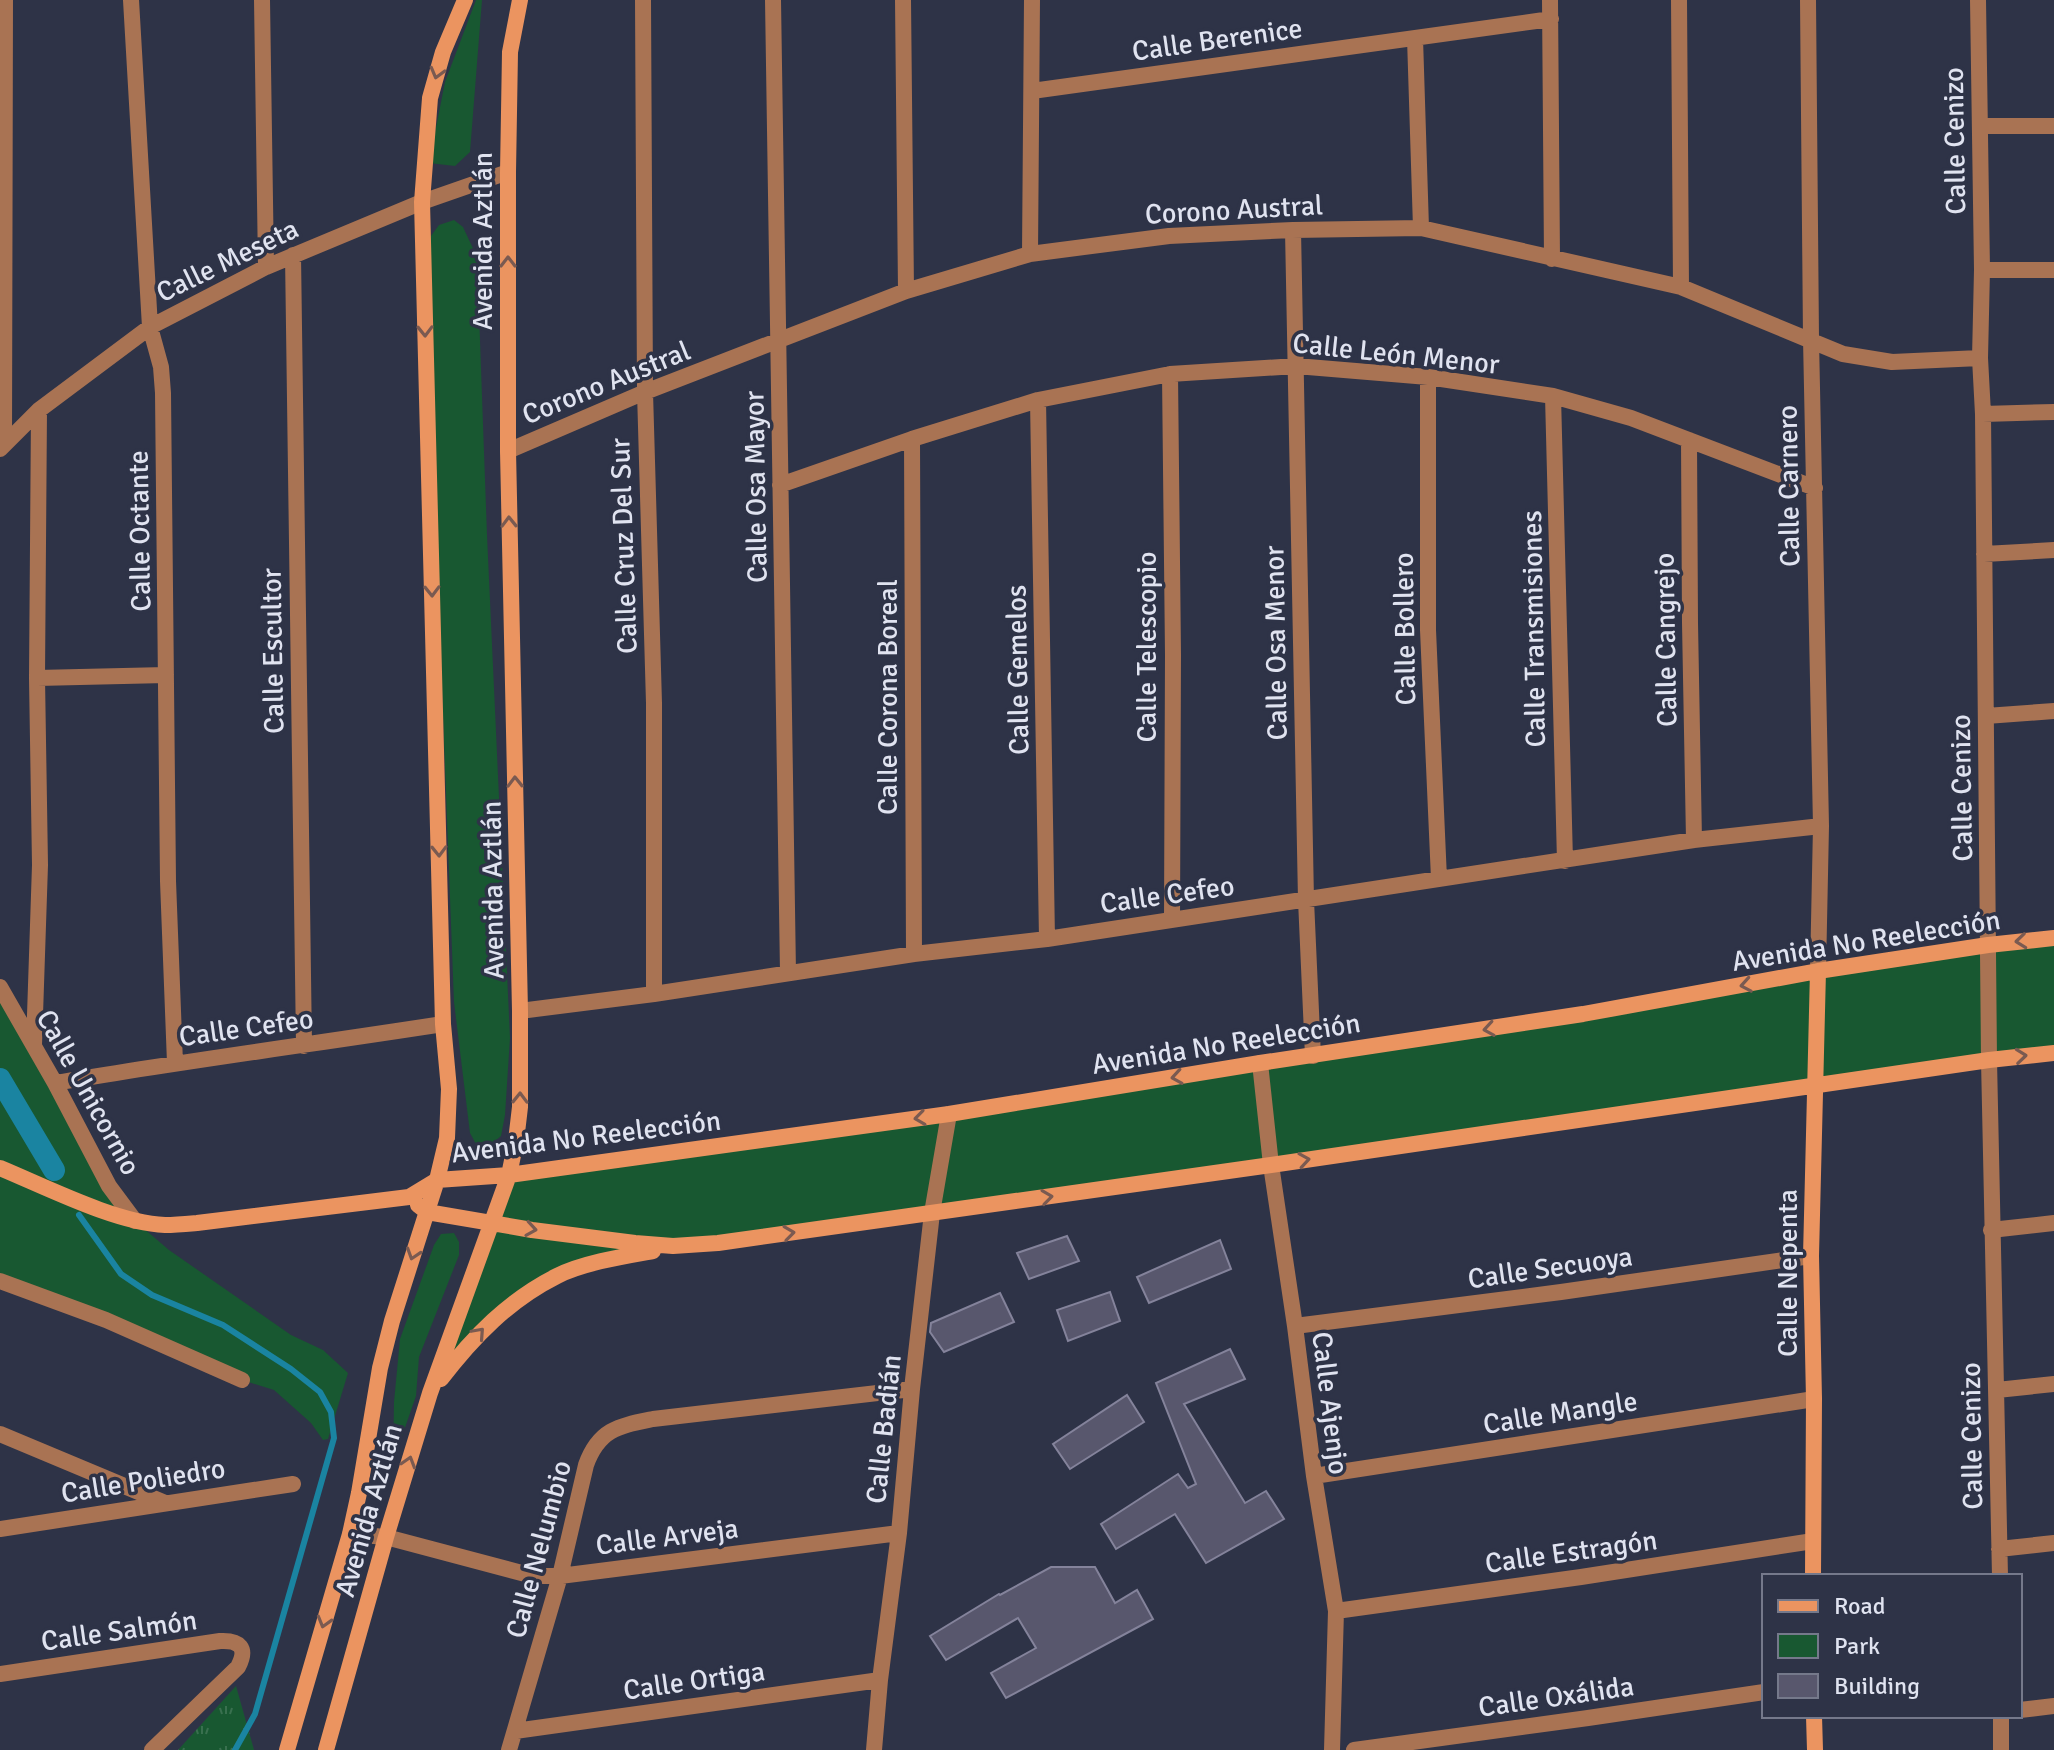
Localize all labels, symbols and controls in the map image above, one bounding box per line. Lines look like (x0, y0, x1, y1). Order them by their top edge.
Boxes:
street label: Calle Berenice (1130, 11, 1304, 69)
one-way arrow (430, 65, 447, 79)
street label: Calle Cenizo (1937, 67, 1973, 215)
street label: Avenida Aztlán (466, 152, 500, 330)
street label: Corono Austral (1144, 188, 1324, 232)
street label: Calle Meseta (151, 212, 304, 310)
one-way arrow (499, 255, 517, 268)
one-way arrow (416, 325, 434, 338)
street label: Calle León Menor (1291, 326, 1502, 382)
street label: Corono Austral (517, 334, 695, 432)
street label: Calle Osa Mayor (737, 390, 775, 583)
street label: Calle Carnero (1771, 405, 1807, 567)
street label: Calle Cruz Del Sur (603, 437, 645, 654)
street label: Calle Octante (122, 450, 158, 612)
street label: Calle Transmisiones (1515, 510, 1553, 748)
one-way arrow (501, 515, 518, 528)
street label: Calle Osa Menor (1257, 545, 1295, 741)
street label: Calle Telescopio (1130, 551, 1164, 743)
street label: Calle Bollero (1387, 552, 1423, 706)
street label: Calle Cangrejo (1647, 553, 1685, 727)
street label: Calle Escultor (255, 567, 291, 734)
street label: Calle Corona Boreal (871, 579, 905, 815)
one-way arrow (423, 585, 440, 598)
street label: Calle Gemelos (1000, 585, 1036, 755)
street label: Calle Cenizo (1944, 714, 1980, 862)
one-way arrow (506, 775, 524, 788)
street label: Avenida Aztlán (474, 801, 512, 979)
one-way arrow (430, 845, 447, 858)
street label: Calle Cefeo (1098, 869, 1237, 921)
street label: Avenida No Reelección (1730, 903, 2003, 979)
one-way arrow (2014, 933, 2027, 950)
one-way arrow (1739, 976, 1752, 993)
street label: Calle Cefeo (177, 1002, 316, 1054)
street label: Calle Unicornio (29, 1004, 148, 1181)
street label: Avenida No Reelección (1090, 1006, 1363, 1082)
one-way arrow (1482, 1019, 1496, 1036)
one-way arrow (2015, 1048, 2028, 1065)
one-way arrow (1170, 1068, 1184, 1085)
one-way arrow (511, 1091, 528, 1104)
street label: Avenida No Reelección (449, 1104, 723, 1170)
one-way arrow (913, 1109, 927, 1126)
one-way arrow (1297, 1152, 1311, 1169)
one-way arrow (1040, 1189, 1054, 1206)
street label: Calle Nepenta (1771, 1189, 1805, 1357)
one-way arrow (525, 1220, 538, 1237)
one-way arrow (783, 1225, 796, 1242)
street label: Calle Secuoya (1466, 1240, 1635, 1296)
one-way arrow (407, 1246, 423, 1260)
one-way arrow (470, 1327, 484, 1342)
street label: Calle Ajenjo (1304, 1330, 1356, 1476)
street label: Calle Badián (859, 1353, 909, 1505)
street label: Calle Cenizo (1954, 1362, 1990, 1510)
street label: Calle Mangle (1481, 1384, 1640, 1442)
street label: Avenida Aztlán (328, 1420, 410, 1601)
street label: Calle Poliedro (59, 1451, 228, 1511)
one-way arrow (400, 1456, 416, 1470)
street label: Calle Nelumbio (499, 1457, 579, 1642)
street label: Calle Arveja (594, 1511, 740, 1563)
street label: Calle Estragón (1483, 1523, 1659, 1581)
legend (1762, 1574, 2022, 1718)
text: Road (1834, 1591, 1885, 1621)
street label: Calle Salmón (39, 1603, 199, 1659)
one-way arrow (317, 1615, 333, 1629)
text: Park (1834, 1631, 1880, 1661)
street label: Calle Ortiga (621, 1654, 767, 1708)
street label: Calle Oxálida (1476, 1669, 1636, 1725)
text: Building (1834, 1671, 1920, 1701)

